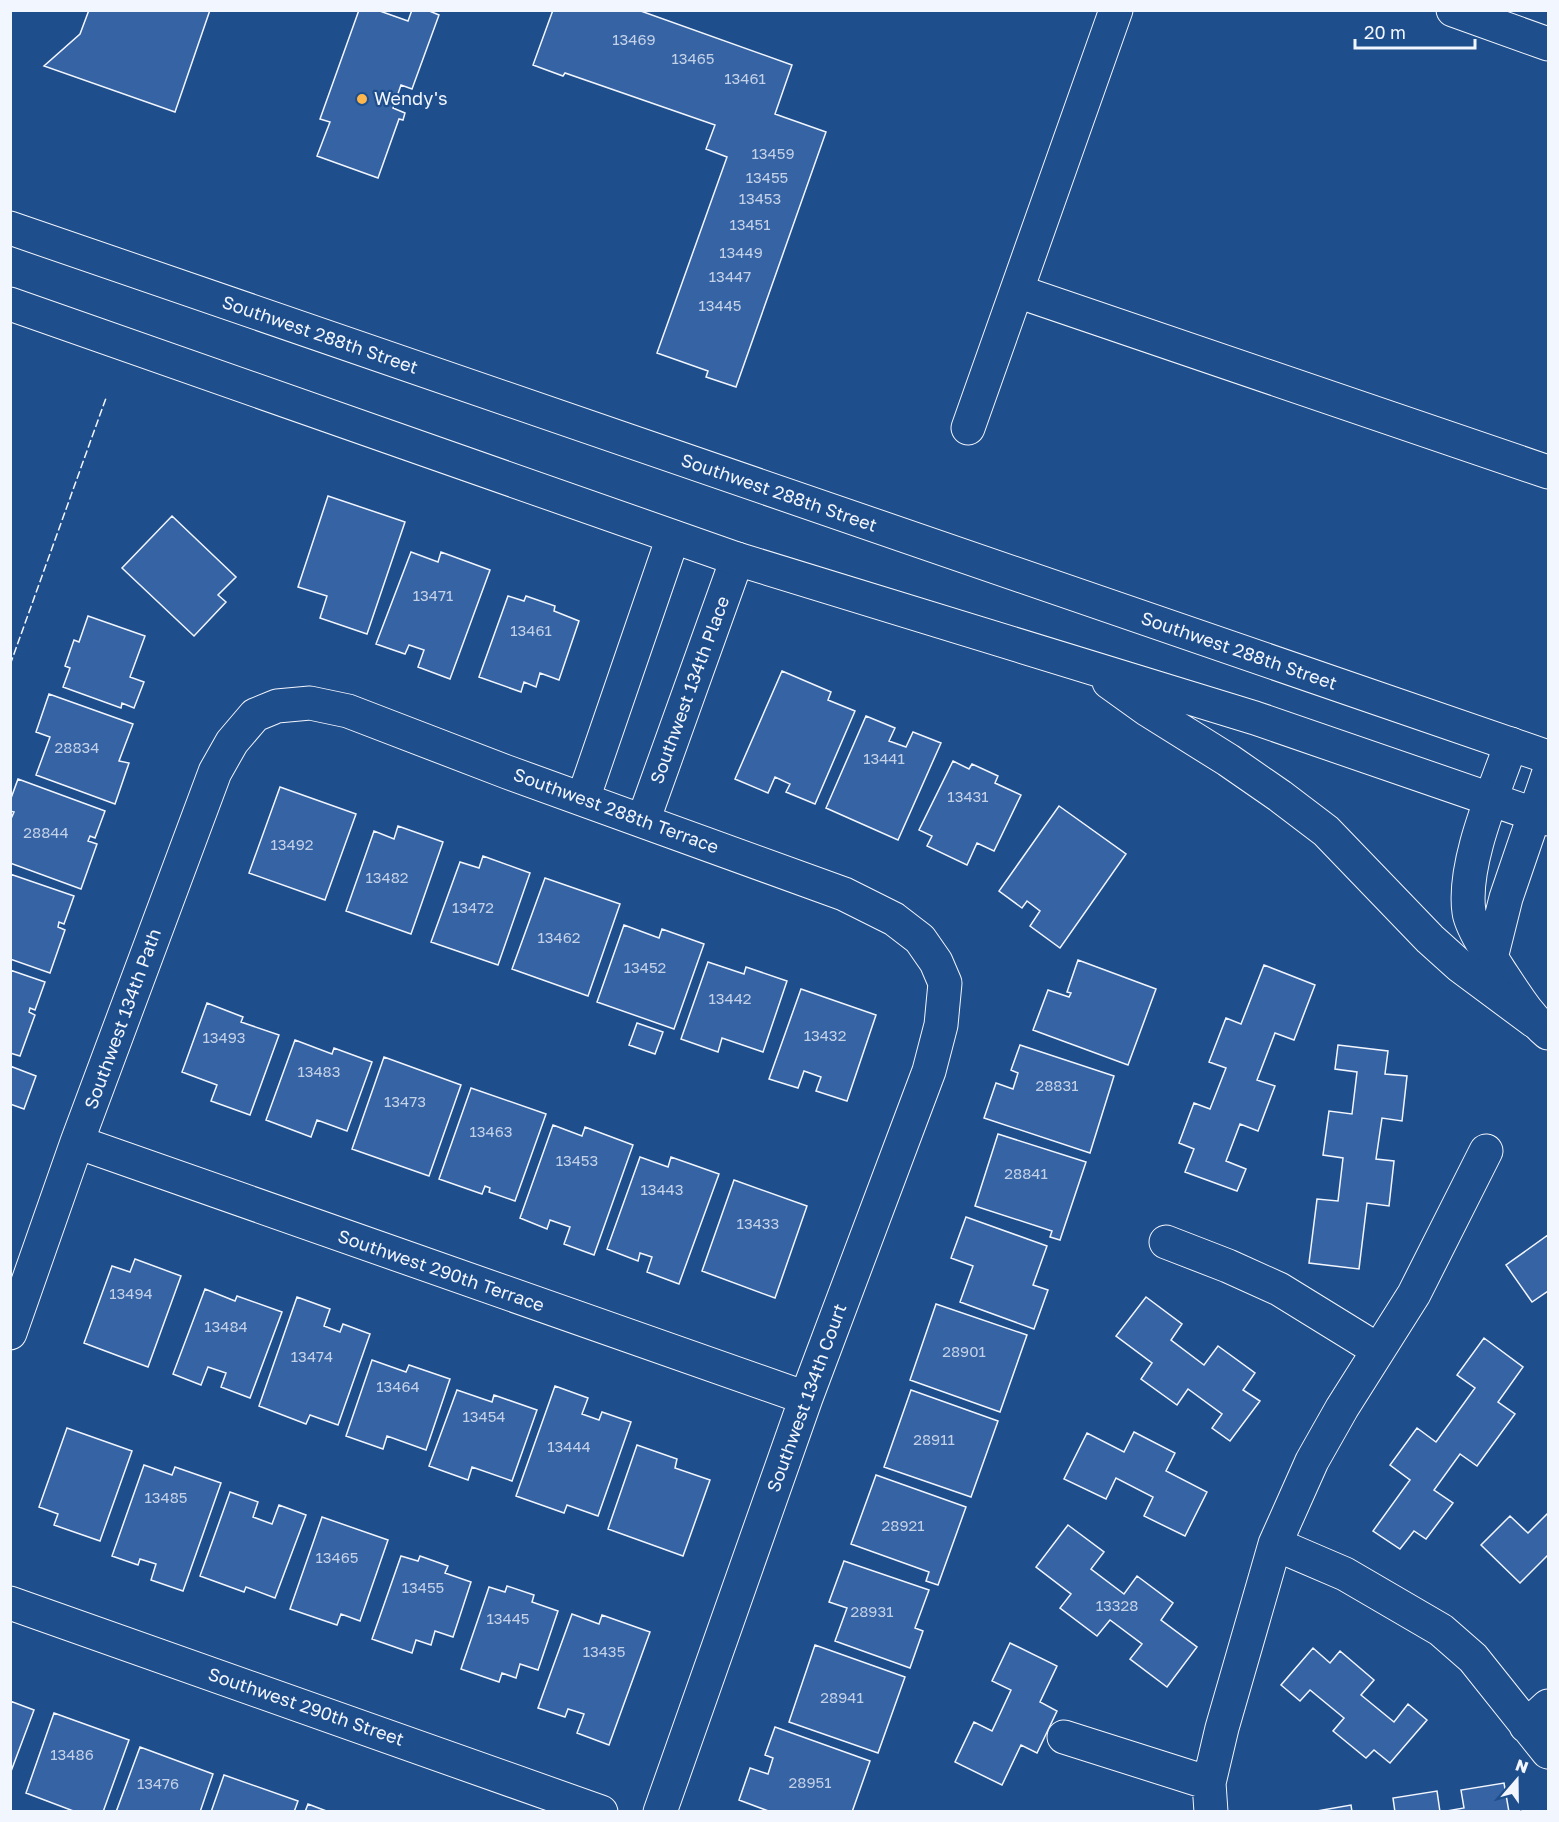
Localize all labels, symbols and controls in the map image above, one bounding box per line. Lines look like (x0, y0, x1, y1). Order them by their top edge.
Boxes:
scale bar (1355, 12, 1475, 50)
text: 20 m (1364, 21, 1406, 43)
house number: 13469 (612, 30, 656, 48)
house number: 13465 (672, 49, 714, 67)
house number: 13461 (724, 69, 766, 87)
place label: Wendy's (374, 87, 447, 109)
marker: Wendy's (355, 92, 369, 106)
house number: 13459 (752, 144, 794, 162)
house number: 13455 (746, 168, 788, 186)
house number: 13453 (739, 189, 781, 207)
house number: 13451 (729, 215, 771, 233)
house number: 13449 (719, 243, 763, 261)
house number: 13447 (709, 267, 751, 285)
street label: Southwest 288th Street (219, 290, 421, 378)
house number: 13445 (698, 296, 742, 314)
street label: Southwest 288th Street (678, 448, 880, 536)
house number: 13471 (413, 586, 453, 604)
street label: Southwest 134th Place (645, 593, 733, 787)
street label: Southwest 288th Street (1138, 606, 1340, 694)
house number: 13461 (510, 621, 552, 639)
house number: 28834 (55, 738, 99, 756)
house number: 13441 (863, 749, 905, 767)
street label: Southwest 288th Terrace (511, 763, 722, 857)
house number: 13431 (947, 787, 989, 805)
house number: 28844 (23, 823, 69, 841)
house number: 13492 (271, 835, 313, 853)
house number: 13482 (365, 868, 409, 886)
house number: 13472 (452, 898, 494, 916)
street label: Southwest 134th Path (79, 926, 165, 1112)
house number: 13462 (538, 928, 580, 946)
house number: 13452 (624, 958, 666, 976)
house number: 13442 (708, 989, 752, 1007)
house number: 13432 (804, 1026, 846, 1044)
house number: 13493 (202, 1028, 246, 1046)
house number: 13483 (297, 1062, 341, 1080)
house number: 28831 (1035, 1076, 1079, 1094)
house number: 13473 (384, 1092, 426, 1110)
house number: 13463 (469, 1122, 513, 1140)
house number: 13453 (556, 1151, 598, 1169)
house number: 28841 (1004, 1164, 1048, 1182)
house number: 13443 (640, 1180, 684, 1198)
house number: 13433 (737, 1214, 779, 1232)
street label: Southwest 290th Terrace (335, 1224, 547, 1316)
house number: 13494 (109, 1284, 153, 1302)
street label: Southwest 134th Court (762, 1300, 850, 1495)
house number: 13484 (204, 1317, 248, 1335)
house number: 28901 (942, 1342, 986, 1360)
house number: 13474 (291, 1347, 333, 1365)
house number: 13464 (376, 1377, 420, 1395)
house number: 13454 (462, 1407, 506, 1425)
house number: 28911 (913, 1430, 955, 1448)
house number: 13444 (547, 1437, 591, 1455)
house number: 13485 (144, 1488, 188, 1506)
house number: 28921 (882, 1516, 924, 1534)
house number: 13465 (316, 1548, 358, 1566)
house number: 13455 (402, 1578, 444, 1596)
house number: 13328 (1096, 1596, 1138, 1614)
house number: 28931 (851, 1602, 893, 1620)
house number: 13445 (486, 1609, 530, 1627)
house number: 13435 (583, 1642, 625, 1660)
street label: Southwest 290th Street (205, 1662, 407, 1750)
house number: 28941 (820, 1688, 864, 1706)
house number: 13486 (50, 1745, 94, 1763)
north arrow (1487, 1750, 1547, 1810)
text: N (1513, 1754, 1531, 1777)
house number: 28951 (789, 1773, 831, 1791)
house number: 13476 (137, 1774, 179, 1792)

